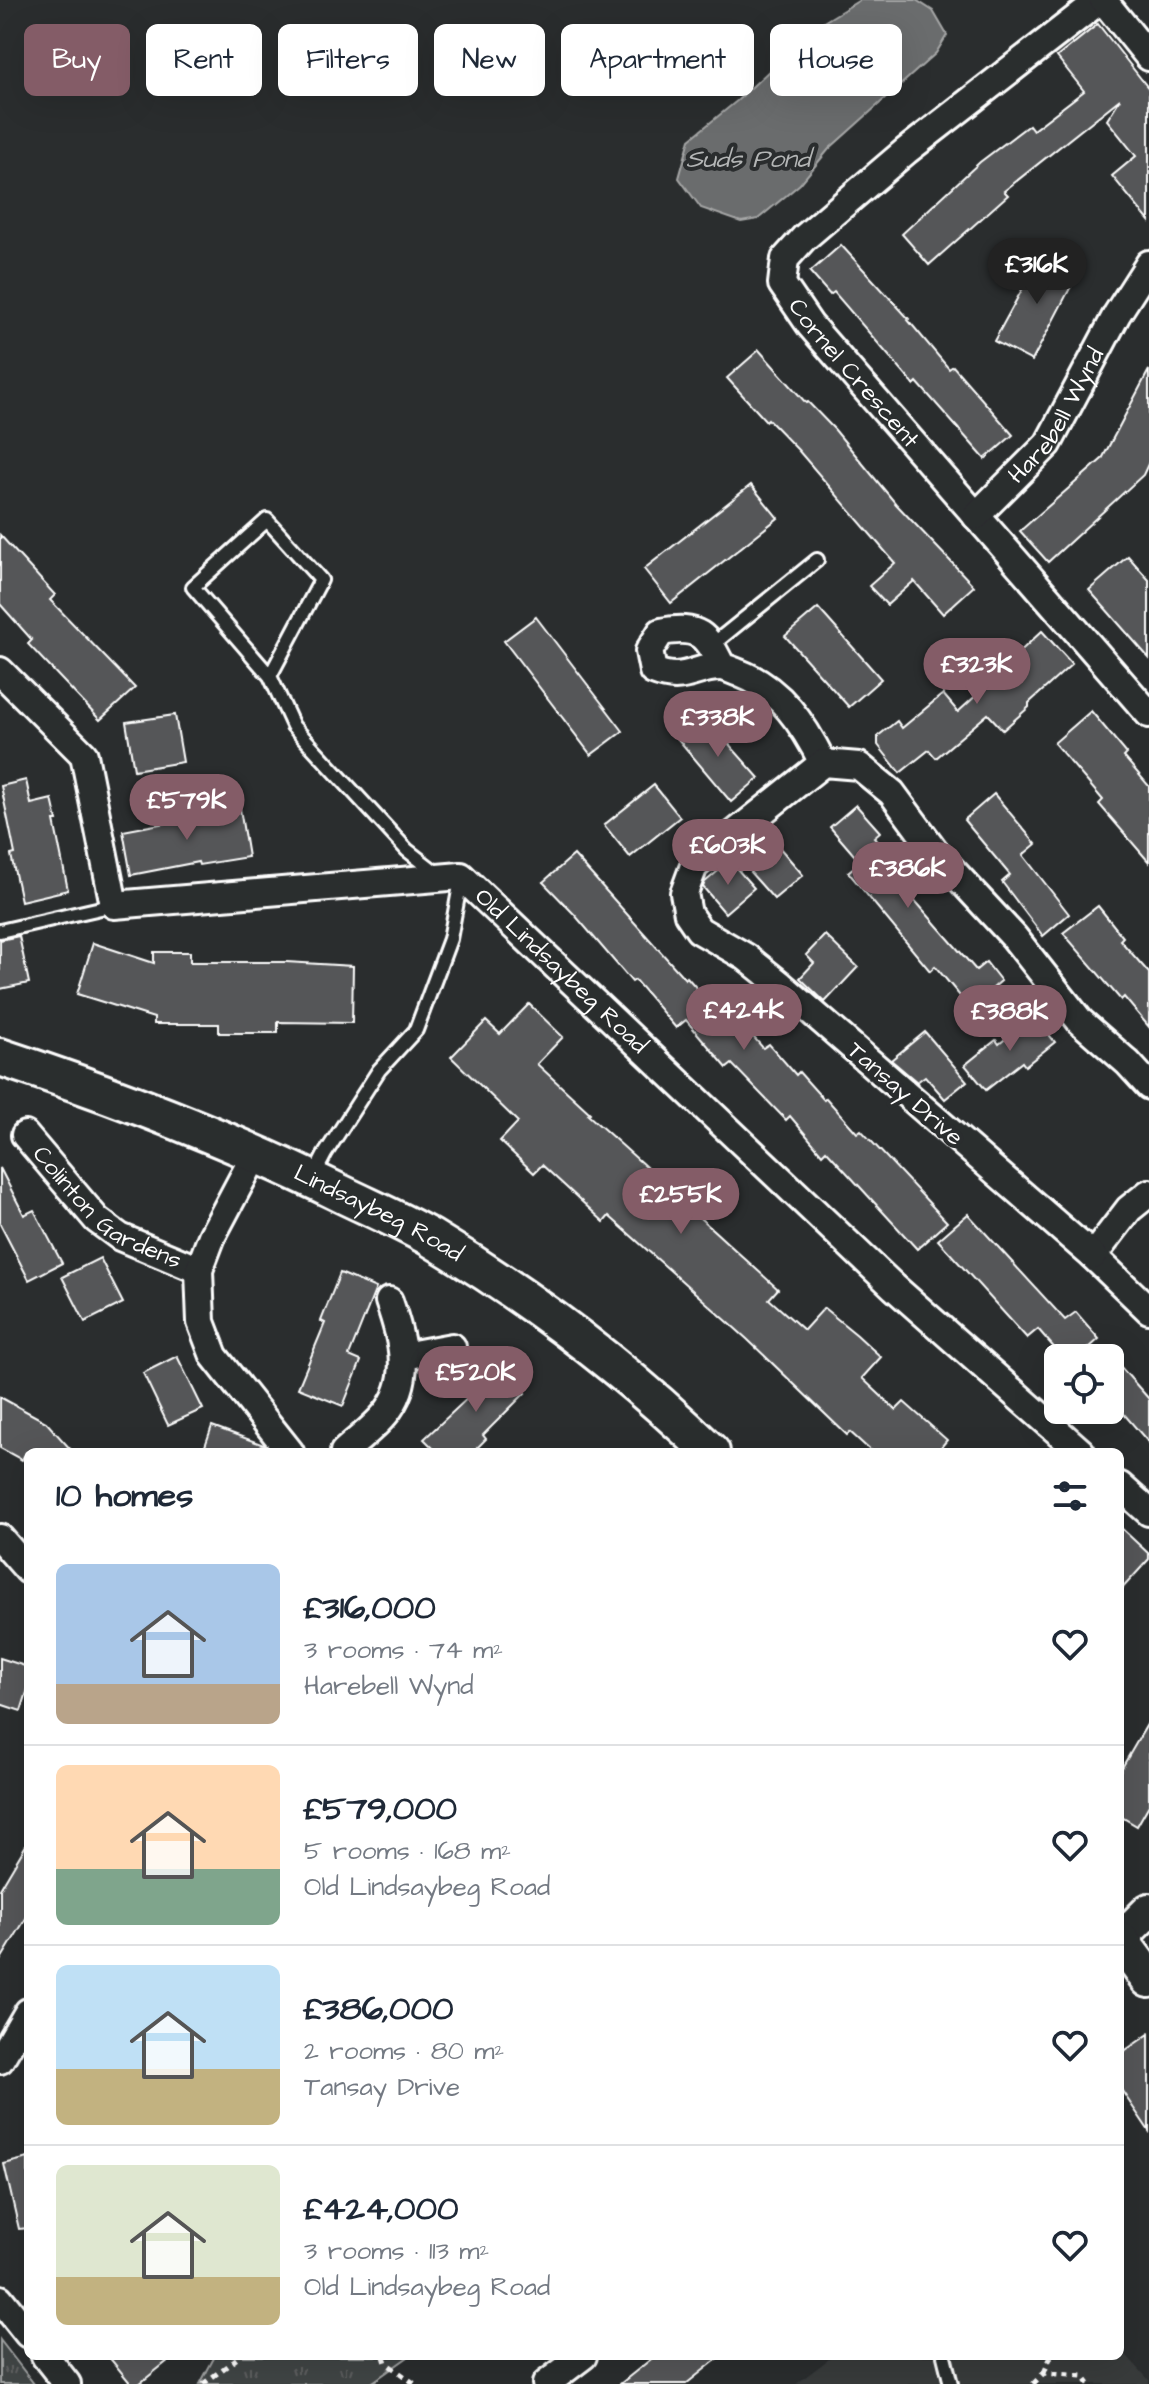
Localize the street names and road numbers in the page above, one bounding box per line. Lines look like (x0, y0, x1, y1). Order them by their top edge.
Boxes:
street label: Cornel Crescent (780, 292, 927, 456)
street label: Harebell Wynd (1001, 342, 1113, 491)
street label: Old Lindsaybeg Road (467, 880, 655, 1062)
street label: Tansay Drive (839, 1034, 971, 1155)
street label: Colinton Gardens (24, 1138, 187, 1278)
street label: Lindsaybeg Road (288, 1156, 470, 1271)

